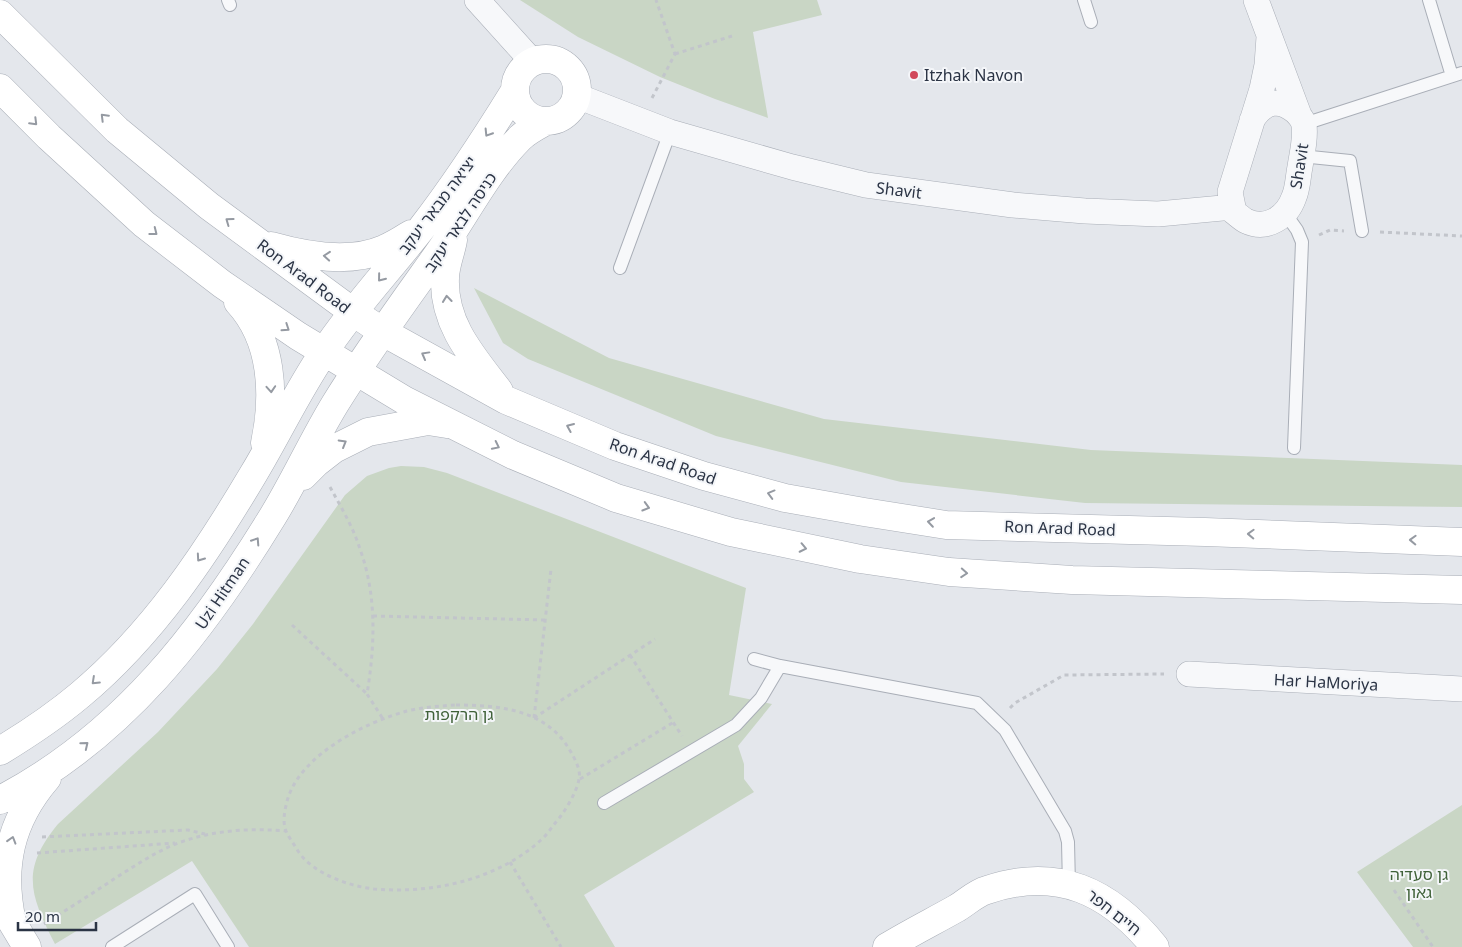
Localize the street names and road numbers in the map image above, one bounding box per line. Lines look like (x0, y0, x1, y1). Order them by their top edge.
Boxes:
street label: Shavit (1285, 142, 1313, 190)
street label: יציאה מבאר יעקב (393, 151, 481, 259)
street label: כניסה לבאר יעקב (418, 168, 502, 276)
street label: Shavit (875, 176, 923, 204)
street label: Ron Arad Road (253, 234, 355, 318)
street label: Ron Arad Road (607, 432, 719, 490)
street label: Ron Arad Road (1004, 515, 1116, 541)
street label: Uzi Hitman (190, 552, 254, 634)
street label: Har HaMoriya (1273, 668, 1379, 696)
street label: חיים חפר (1082, 884, 1146, 940)

